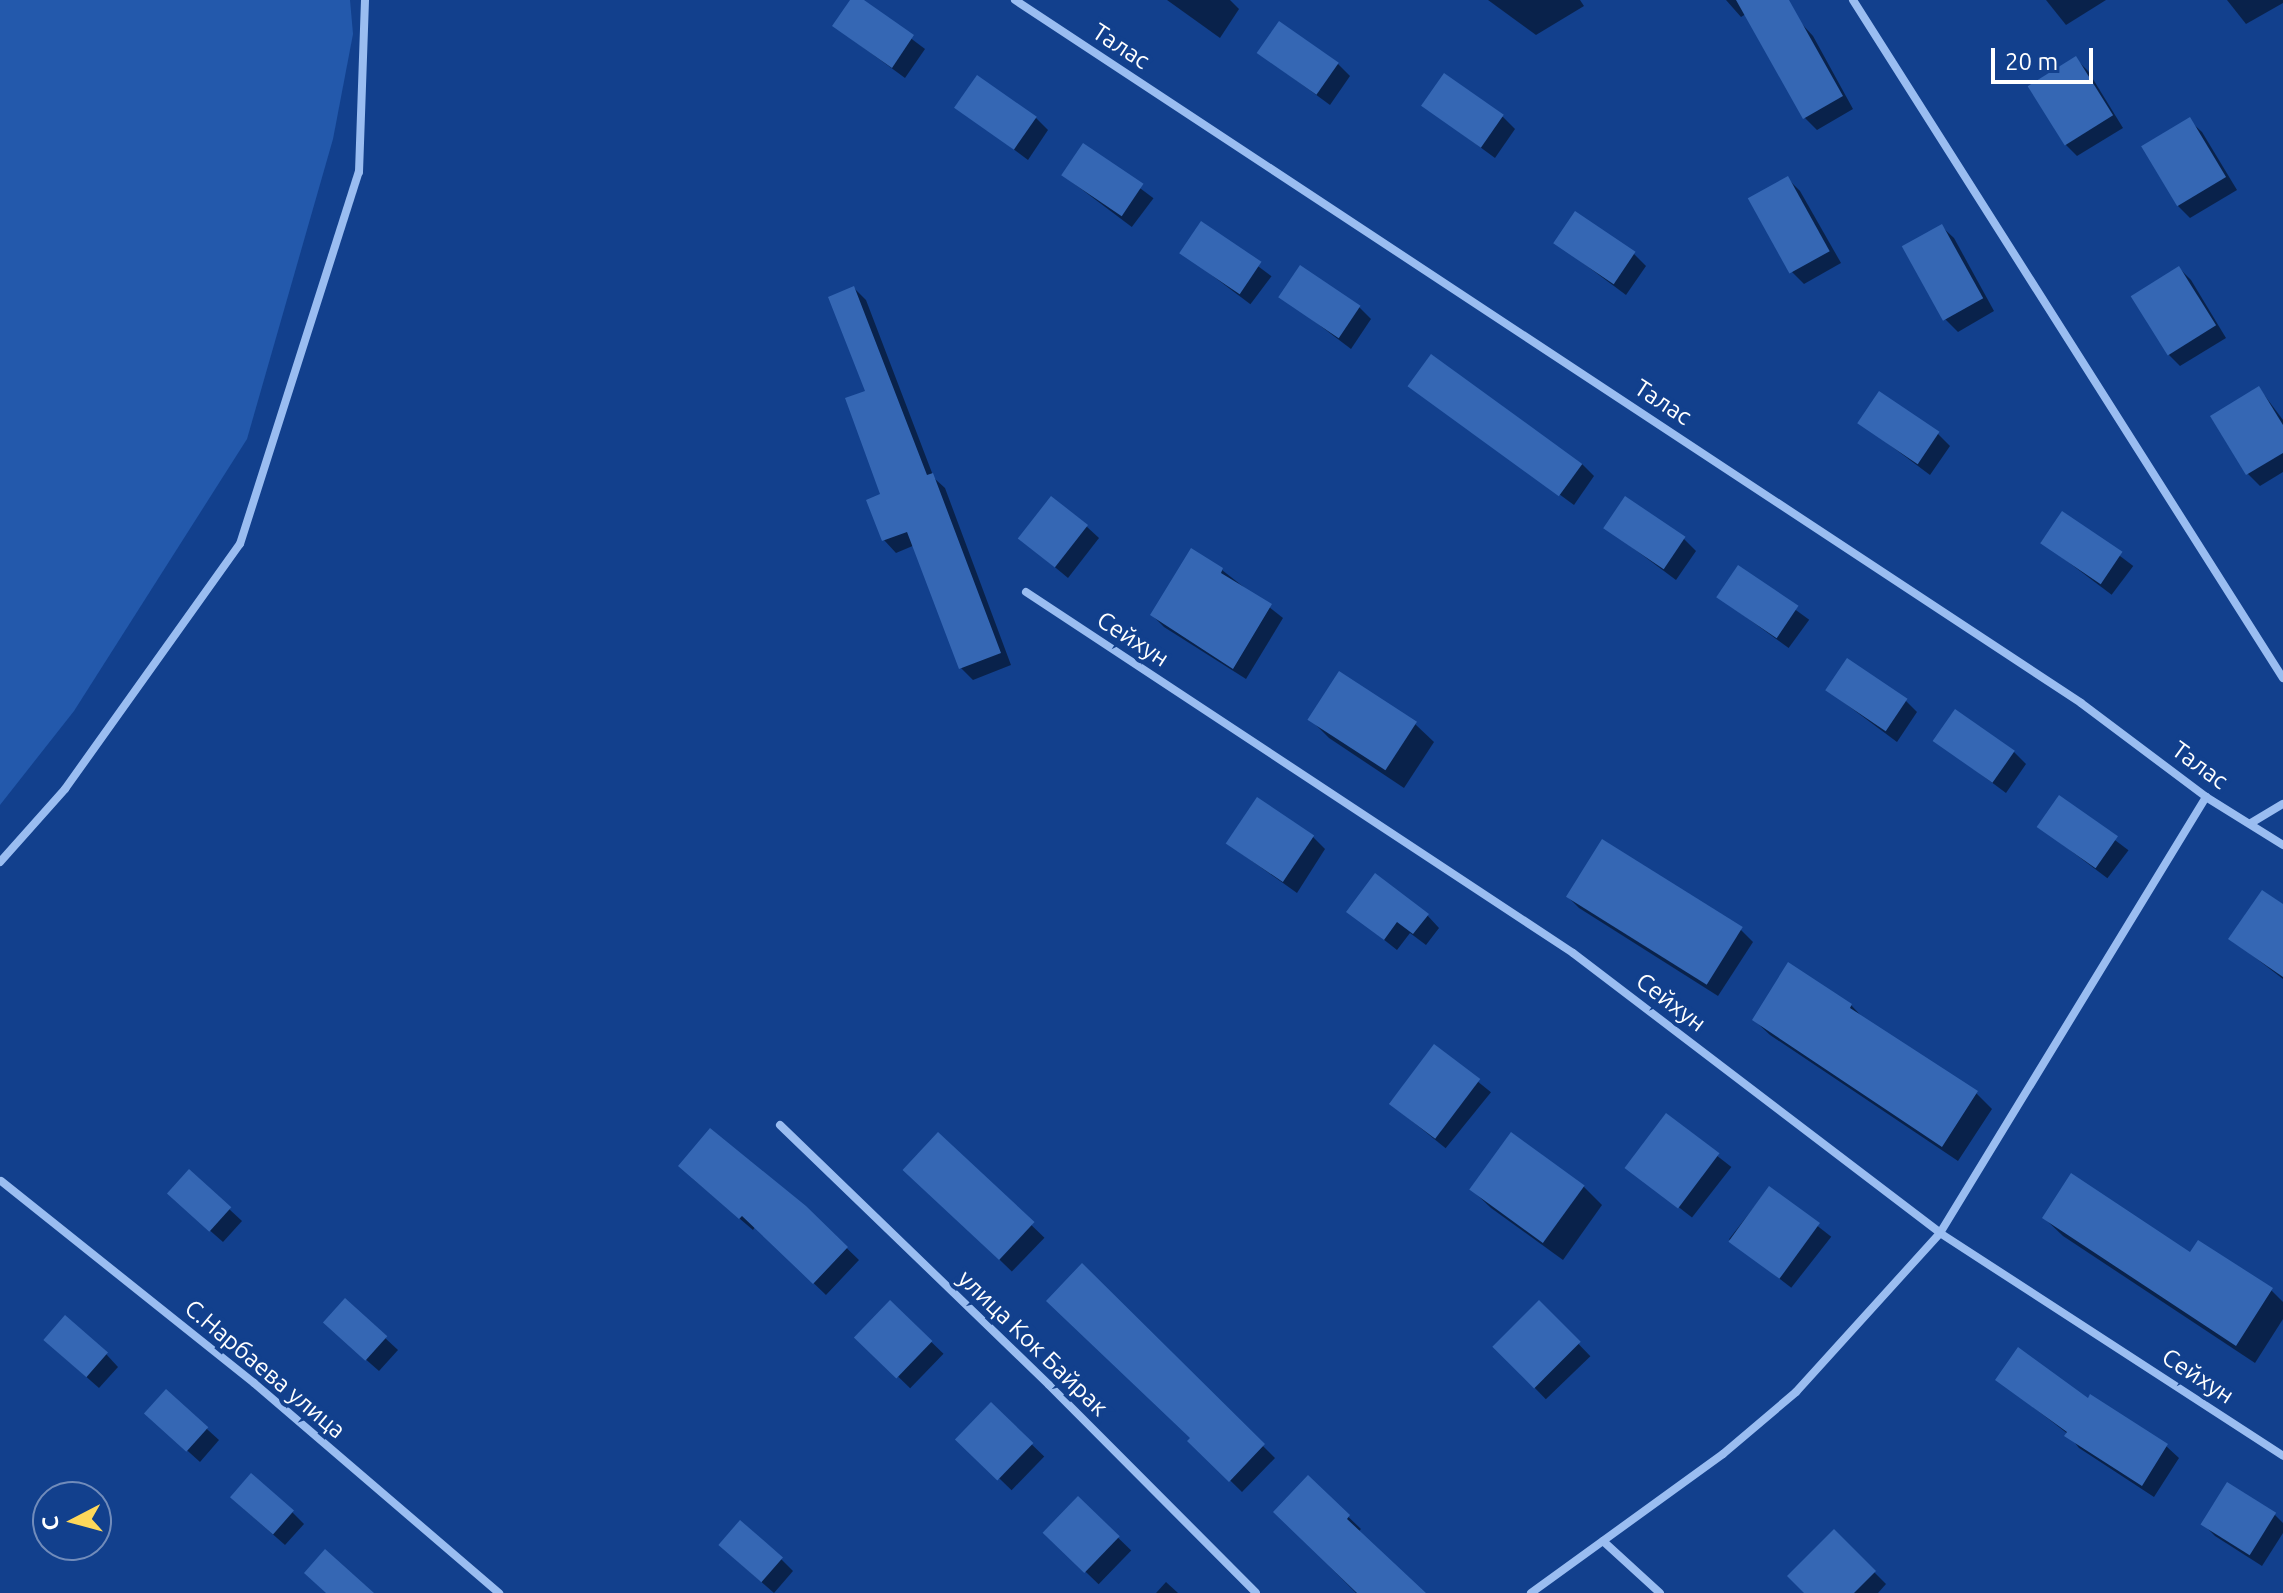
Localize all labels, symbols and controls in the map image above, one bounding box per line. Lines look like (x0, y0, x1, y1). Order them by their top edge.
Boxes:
street label: Талас (1087, 17, 1155, 75)
scale bar (1995, 32, 2097, 82)
text: 20 m (2005, 48, 2058, 75)
street label: Талас (1629, 373, 1697, 431)
street label: Сейхун (1092, 605, 1174, 673)
street label: Талас (2166, 735, 2234, 795)
street label: Сейхун (1630, 966, 1712, 1038)
street label: улица Кок Байрак (952, 1264, 1114, 1422)
street label: С.Нарбаева улица (179, 1293, 351, 1445)
street label: Сейхун (2157, 1342, 2239, 1410)
north arrow (32, 1481, 112, 1561)
text: С (36, 1515, 63, 1532)

